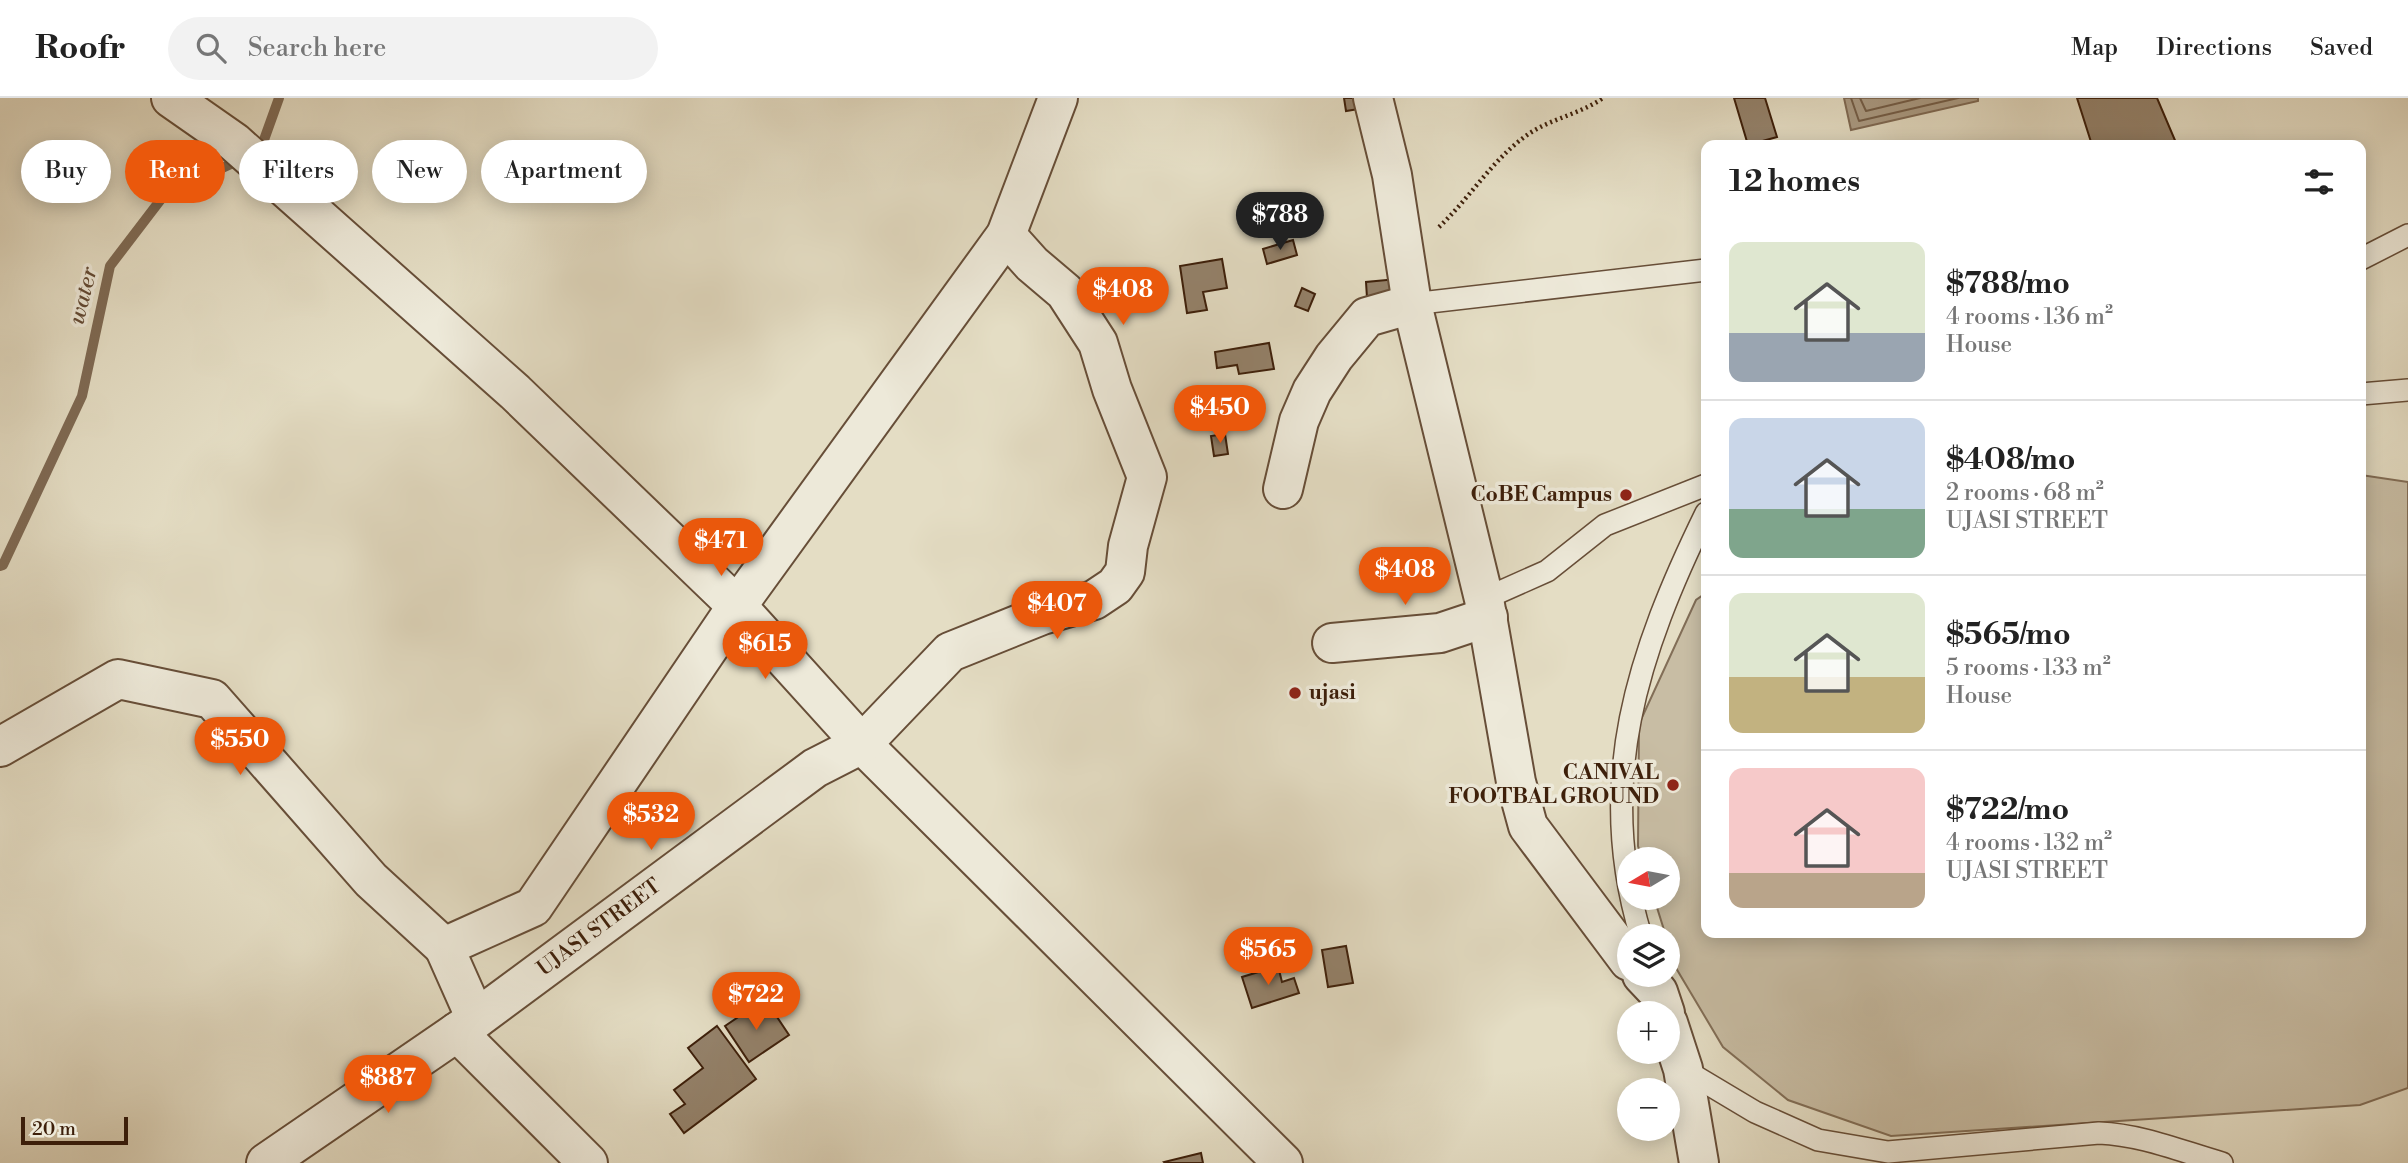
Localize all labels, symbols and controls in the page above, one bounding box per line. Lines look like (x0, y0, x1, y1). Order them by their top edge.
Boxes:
search box (168, 17, 658, 80)
text: Roofr (35, 28, 126, 69)
icon: search (192, 29, 230, 67)
text: Search here (248, 32, 386, 64)
text: Map (2071, 33, 2118, 63)
text: Directions (2156, 33, 2272, 63)
text: Saved (2310, 33, 2373, 63)
chip: Buy (21, 140, 111, 203)
chip: Rent (125, 140, 225, 203)
chip: Filters (239, 140, 358, 203)
chip: New (372, 140, 467, 203)
chip: Apartment (481, 140, 647, 203)
text: 12 homes (1729, 163, 1860, 201)
icon: filters (2300, 163, 2338, 201)
pin: $788 (1239, 192, 1321, 252)
text: $788 (1252, 201, 1308, 229)
water label: water (62, 263, 104, 328)
text: $788/mo (1946, 265, 2070, 303)
pin: $408 (1082, 268, 1164, 327)
icon: home (1785, 270, 1869, 354)
text: $408 (1093, 276, 1153, 304)
text: 4 rooms · 136 m² (1946, 303, 2113, 331)
text: House (1946, 331, 2012, 359)
pin: $450 (1179, 386, 1261, 445)
text: $450 (1190, 394, 1250, 422)
text: $408/mo (1946, 441, 2076, 479)
icon: home (1785, 446, 1869, 530)
text: 2 rooms · 68 m² (1946, 479, 2104, 507)
place label: CoBE Campus (1471, 482, 1612, 508)
marker: CoBE Campus (1618, 487, 1634, 503)
text: UJASI STREET (1946, 507, 2108, 535)
pin: $471 (680, 518, 762, 578)
text: $471 (694, 527, 748, 555)
pin: $408 (1364, 547, 1446, 607)
text: $408 (1375, 556, 1435, 584)
pin: $407 (1016, 582, 1098, 641)
text: $407 (1027, 590, 1087, 618)
text: $565/mo (1946, 616, 2071, 654)
icon: home (1785, 621, 1869, 705)
pin: $615 (724, 622, 806, 681)
text: $615 (739, 630, 791, 658)
text: 5 rooms · 133 m² (1946, 654, 2111, 682)
place label: ujasi (1309, 680, 1356, 706)
text: House (1946, 682, 2012, 710)
marker: ujasi (1287, 685, 1303, 701)
pin: $550 (199, 718, 281, 777)
text: $550 (211, 726, 269, 754)
place label: CANIVAL FOOTBAL GROUND (1448, 760, 1659, 810)
marker: CANIVAL FOOTBAL GROUND (1665, 777, 1681, 793)
text: $722/mo (1946, 791, 2069, 829)
pin: $532 (610, 792, 692, 852)
icon: home (1785, 796, 1869, 880)
text: $532 (623, 801, 679, 829)
text: 4 rooms · 132 m² (1946, 829, 2112, 857)
north arrow (1617, 847, 1680, 910)
map controls (1617, 847, 1680, 1141)
text: UJASI STREET (1946, 857, 2108, 885)
street label: UJASI STREET (532, 873, 667, 982)
button: layers (1617, 924, 1680, 987)
pin: $565 (1227, 928, 1309, 987)
text: $565 (1240, 936, 1296, 964)
pin: $722 (715, 972, 797, 1032)
text: $722 (728, 981, 784, 1009)
button: + (1617, 1001, 1680, 1064)
pin: $887 (347, 1056, 429, 1115)
text: $887 (360, 1064, 416, 1092)
button: − (1617, 1078, 1680, 1141)
scale bar (21, 1114, 128, 1146)
text: 20 m (32, 1117, 76, 1141)

